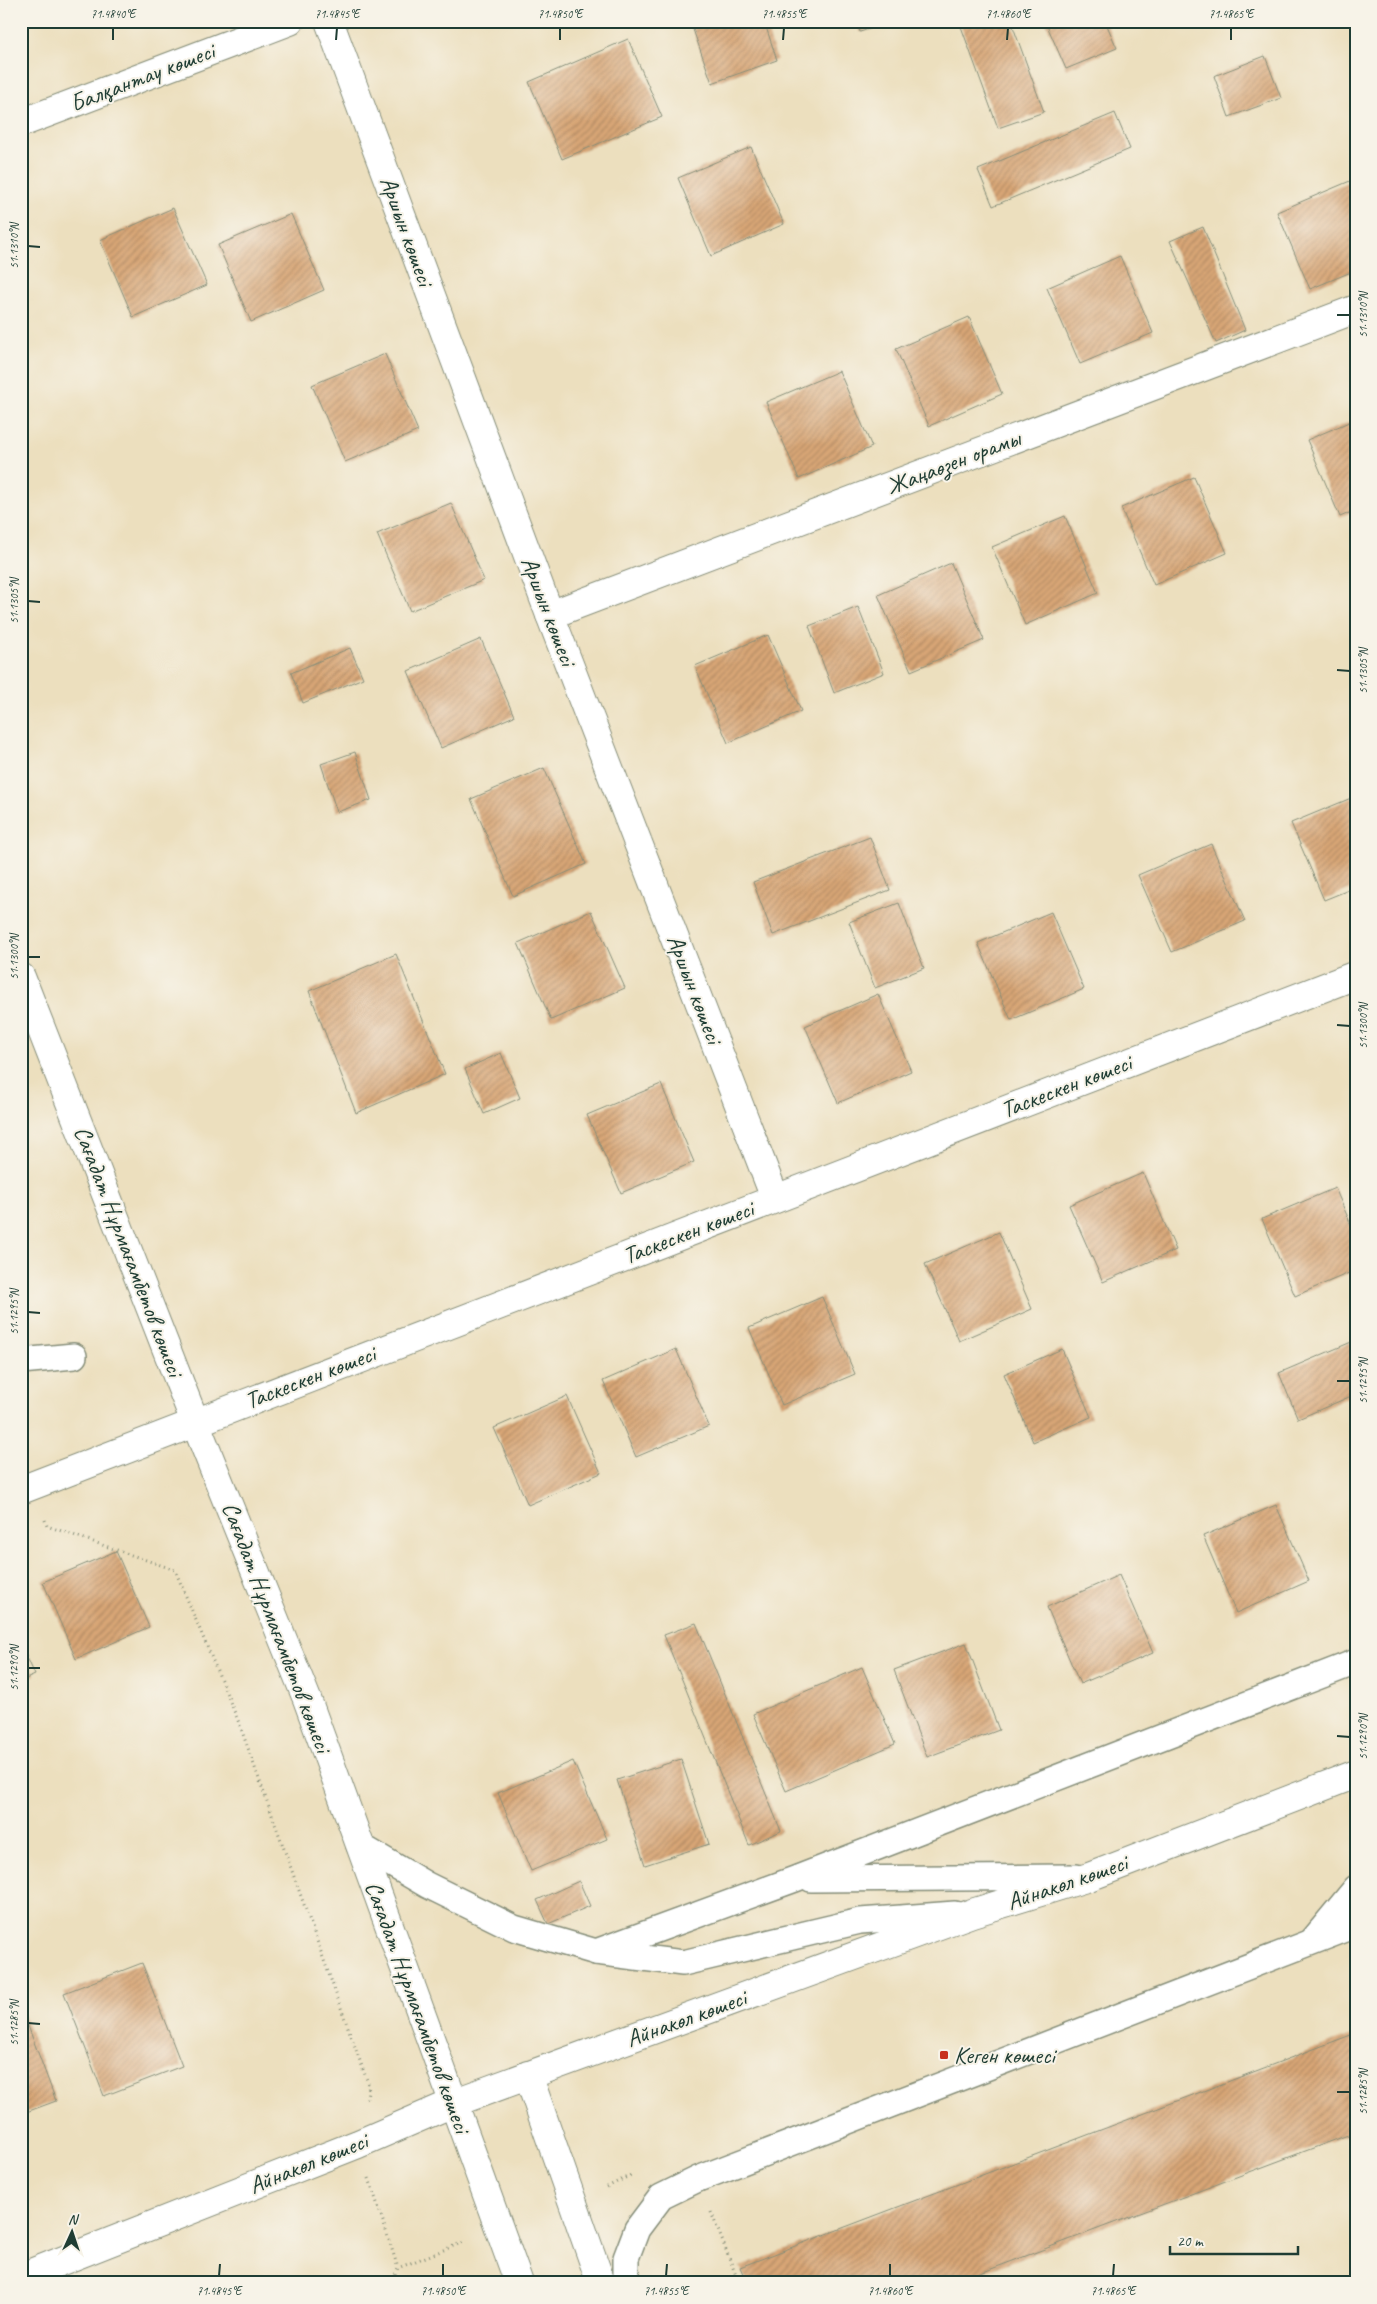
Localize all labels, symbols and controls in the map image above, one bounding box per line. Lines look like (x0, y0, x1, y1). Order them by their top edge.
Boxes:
text: 71.4840°E (91, 6, 137, 22)
text: 71.4845°E (315, 6, 361, 22)
text: 71.4850°E (538, 6, 584, 22)
text: 71.4855°E (762, 6, 808, 22)
text: 71.4860°E (986, 6, 1032, 22)
text: 71.4865°E (1209, 6, 1255, 22)
street label: Балқантау көшесі (66, 35, 221, 118)
street label: Аршын көшесі (373, 172, 442, 292)
text: 51.1310°N (6, 222, 22, 269)
text: 51.1310°N (1355, 291, 1371, 338)
street label: Жаңаөзен орамы (882, 422, 1027, 502)
street label: Аршын көшесі (514, 552, 584, 672)
text: 51.1305°N (6, 577, 22, 624)
text: 51.1305°N (1355, 647, 1371, 694)
street label: Аршын көшесі (660, 930, 730, 1050)
text: 51.1300°N (6, 933, 22, 980)
text: 51.1300°N (1355, 1002, 1371, 1049)
street label: Таскескен көшесі (996, 1046, 1138, 1125)
street label: Сағадат Нұрмағамбетов көшесі (67, 1122, 191, 1383)
street label: Таскескен көшесі (618, 1192, 760, 1271)
text: 51.1295°N (6, 1288, 22, 1335)
street label: Таскескен көшесі (240, 1337, 382, 1416)
text: 51.1295°N (1355, 1357, 1371, 1404)
street label: Сағадат Нұрмағамбетов көшесі (215, 1498, 339, 1759)
text: 51.1290°N (6, 1644, 22, 1691)
text: 51.1290°N (1355, 1713, 1371, 1760)
street label: Айнакөл көшесі (1003, 1847, 1134, 1917)
street label: Сағадат Нұрмағамбетов көшесі (358, 1877, 478, 2139)
street label: Айнакөл көшесі (622, 1982, 752, 2054)
text: 51.1285°N (6, 1999, 22, 2046)
place label: Кеген көшесі (954, 2040, 1057, 2070)
marker: Кеген көшесі (938, 2049, 950, 2061)
text: 51.1285°N (1355, 2068, 1371, 2115)
street label: Айнакөл көшесі (244, 2125, 374, 2200)
north arrow (48, 2206, 98, 2256)
text: N (68, 2211, 80, 2228)
scale bar (1170, 2224, 1297, 2256)
text: 20 m (1177, 2232, 1204, 2251)
text: 71.4845°E (197, 2283, 243, 2299)
text: 71.4850°E (421, 2283, 467, 2299)
text: 71.4855°E (644, 2283, 690, 2299)
text: 71.4860°E (868, 2283, 914, 2299)
text: 71.4865°E (1091, 2283, 1137, 2299)

